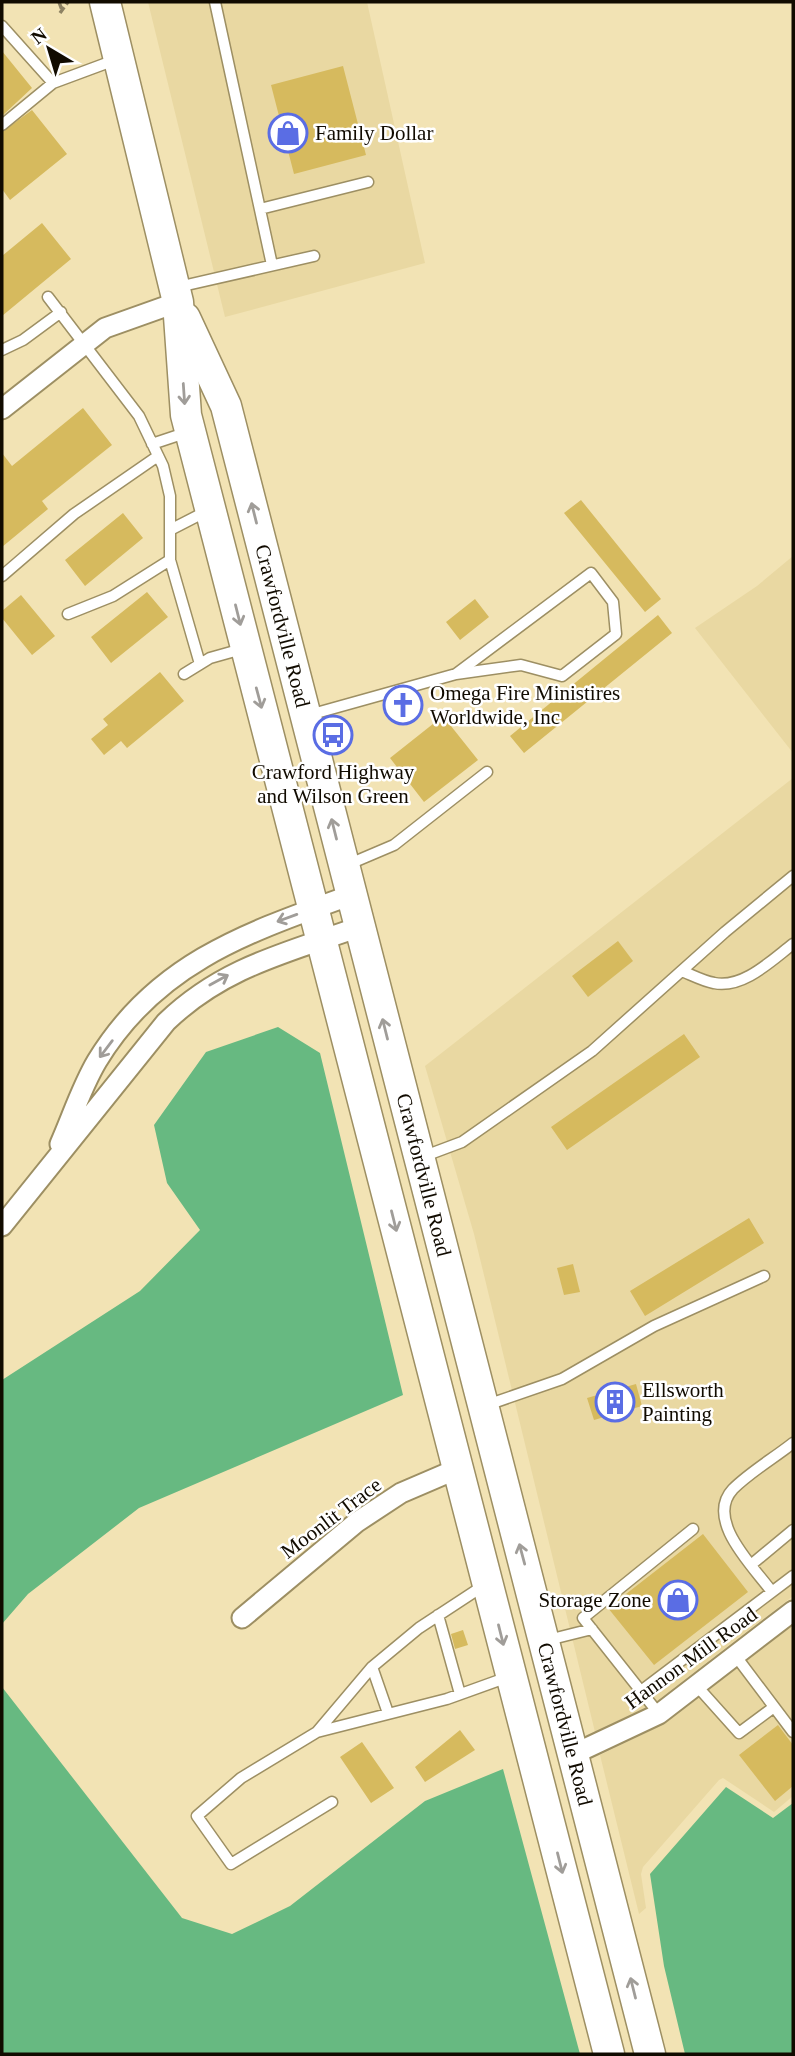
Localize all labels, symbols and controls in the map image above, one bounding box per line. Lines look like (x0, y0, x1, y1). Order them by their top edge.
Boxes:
north arrow (14, 14, 84, 84)
text: N (27, 23, 51, 48)
shop icon: Family Dollar (267, 112, 309, 154)
place label: Family Dollar (315, 121, 433, 145)
one-way arrow (178, 382, 191, 405)
one-way arrow (247, 502, 260, 525)
street label: Crawfordville Road (250, 542, 315, 710)
one-way arrow (232, 603, 245, 626)
place label: Omega Fire Ministires Worldwide, Inc (430, 681, 620, 729)
church icon: Omega Fire Ministires Worldwide, Inc (382, 684, 424, 726)
one-way arrow (253, 686, 266, 709)
bus stop icon: Crawford Highway and Wilson Green (312, 714, 354, 756)
place label: Crawford Highway and Wilson Green (252, 760, 415, 808)
one-way arrow (327, 818, 340, 841)
one-way arrow (276, 913, 298, 925)
one-way arrow (209, 973, 229, 987)
one-way arrow (378, 1019, 391, 1041)
one-way arrow (99, 1039, 113, 1058)
street label: Crawfordville Road (391, 1091, 456, 1259)
one-way arrow (388, 1210, 401, 1232)
place label: Ellsworth Painting (642, 1378, 724, 1426)
building icon: Ellsworth Painting (594, 1381, 636, 1423)
street label: Moonlit Trace (276, 1472, 386, 1564)
one-way arrow (515, 1543, 528, 1566)
shop icon: Storage Zone (657, 1579, 699, 1621)
place label: Storage Zone (538, 1588, 651, 1612)
street label: Hannon Mill Road (620, 1602, 762, 1714)
one-way arrow (495, 1624, 508, 1646)
street label: Crawfordville Road (533, 1640, 598, 1809)
one-way arrow (554, 1851, 567, 1874)
one-way arrow (626, 1977, 639, 2000)

